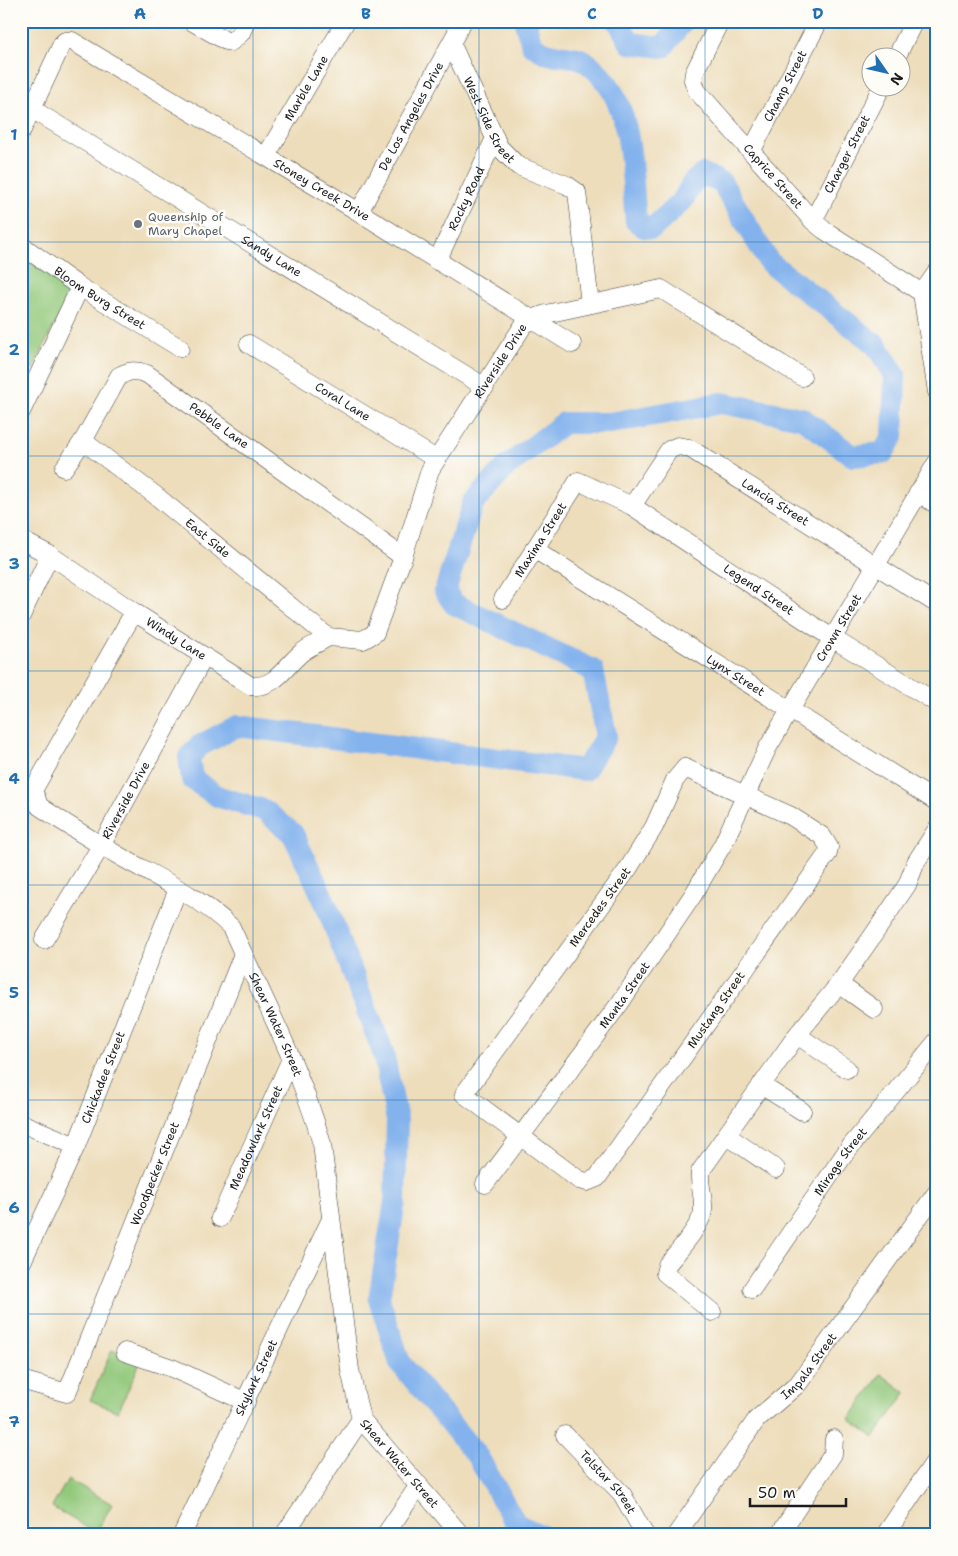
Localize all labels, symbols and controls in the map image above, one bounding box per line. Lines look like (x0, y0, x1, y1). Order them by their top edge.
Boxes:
text: A (134, 3, 146, 24)
text: B (361, 3, 371, 24)
text: C (587, 3, 597, 24)
text: D (812, 3, 824, 24)
street label: Champ Street (760, 48, 810, 125)
north arrow (860, 48, 910, 98)
street label: Marble Lane (281, 52, 332, 124)
street label: De Los Angeles Drive (375, 59, 447, 174)
text: N (886, 70, 907, 89)
street label: West Side Street (460, 74, 519, 167)
street label: Charger Street (820, 112, 874, 196)
text: 1 (10, 124, 18, 145)
street label: Caprice Street (740, 140, 806, 212)
street label: Stoney Creek Drive (271, 155, 373, 225)
street label: Rocky Road (445, 164, 489, 233)
place label: Queenship of Mary Chapel (148, 209, 224, 239)
marker: Queenship of Mary Chapel (132, 218, 144, 230)
street label: Sandy Lane (238, 231, 305, 281)
street label: Bloom Burg Street (51, 263, 149, 333)
street label: Riverside Drive (470, 320, 531, 402)
text: 2 (8, 339, 20, 360)
street label: Coral Lane (312, 378, 374, 425)
street label: Pebble Lane (186, 399, 252, 452)
street label: Lancia Street (738, 475, 812, 530)
street label: Maxima Street (511, 499, 570, 580)
street label: East Side (182, 515, 234, 562)
text: 3 (8, 553, 20, 574)
street label: Legend Street (720, 560, 797, 619)
street label: Crown Street (813, 591, 865, 665)
street label: Windy Lane (143, 614, 210, 664)
street label: Lynx Street (703, 651, 768, 700)
street label: Riverside Drive (98, 758, 154, 842)
text: 4 (8, 768, 20, 789)
street label: Mercedes Street (566, 864, 634, 950)
street label: Manta Street (596, 959, 654, 1032)
street label: Mustang Street (684, 968, 748, 1052)
street label: Shear Water Street (245, 970, 306, 1079)
text: 5 (9, 982, 19, 1003)
street label: Chickadee Street (78, 1029, 129, 1126)
street label: Meadowlark Street (226, 1083, 286, 1193)
street label: Woodpecker Street (127, 1119, 183, 1228)
street label: Mirage Street (810, 1124, 871, 1199)
text: 6 (8, 1197, 20, 1218)
street label: Impala Street (778, 1330, 840, 1403)
street label: Skylark Street (231, 1337, 281, 1418)
text: 7 (8, 1411, 20, 1432)
street label: Shear Water Street (356, 1416, 442, 1511)
street label: Telstar Street (576, 1447, 640, 1517)
scale bar (750, 1476, 847, 1508)
text: 50 m (758, 1483, 796, 1503)

